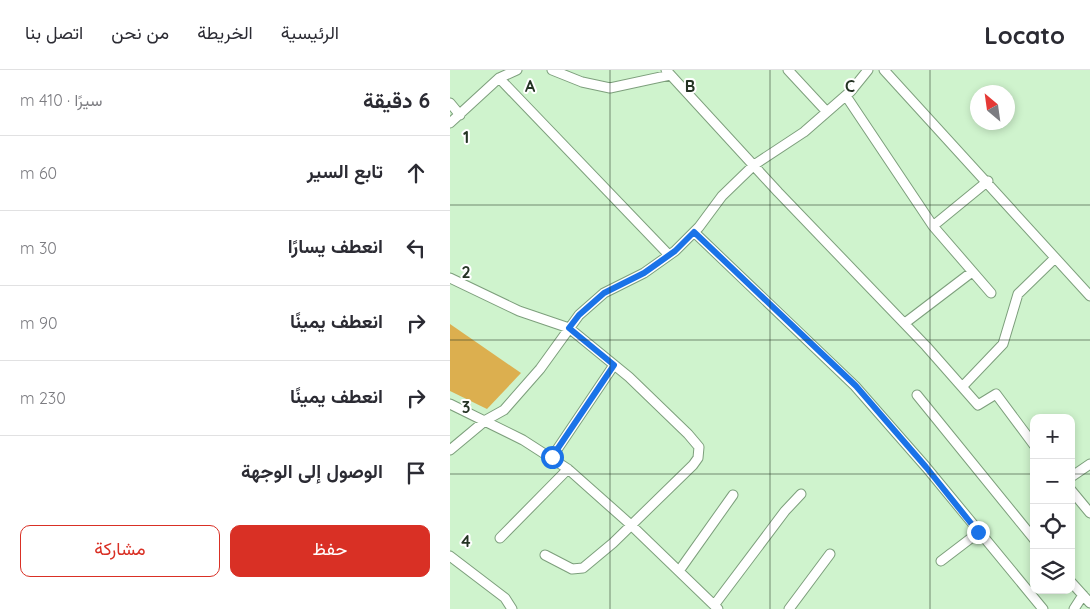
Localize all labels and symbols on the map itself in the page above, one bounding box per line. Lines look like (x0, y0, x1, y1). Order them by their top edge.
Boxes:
text: A (525, 76, 536, 96)
text: B (685, 76, 695, 96)
text: C (845, 76, 855, 96)
north arrow (970, 85, 1015, 130)
text: 1 (463, 127, 469, 147)
text: 2 (461, 262, 471, 282)
text: 3 (462, 397, 470, 417)
route start (541, 446, 564, 469)
route end (967, 521, 990, 544)
text: 4 (461, 531, 471, 551)

